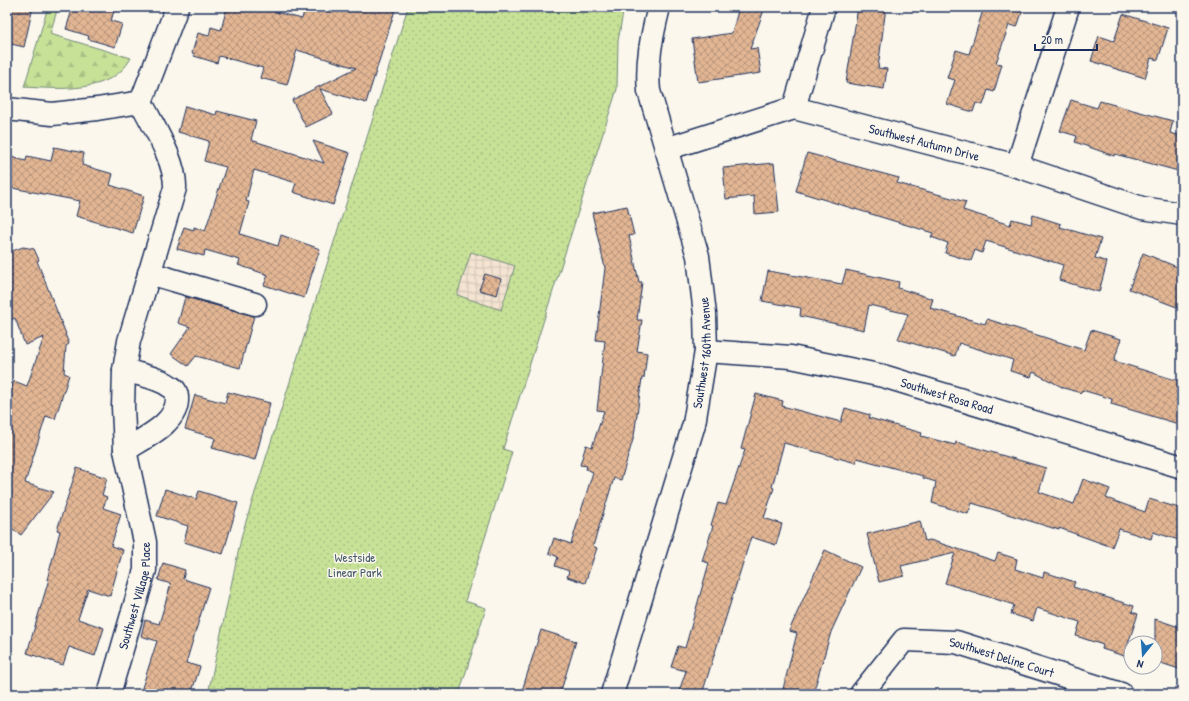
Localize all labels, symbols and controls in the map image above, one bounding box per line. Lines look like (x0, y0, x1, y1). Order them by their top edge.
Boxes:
scale bar (1035, 26, 1097, 52)
text: 20 m (1041, 31, 1063, 48)
street label: Southwest Autumn Drive (867, 119, 981, 165)
street label: Southwest 160th Avenue (688, 296, 715, 410)
street label: Southwest Rosa Road (899, 373, 995, 418)
street label: Southwest Village Place (113, 542, 154, 651)
park label: Westside Linear Park (328, 548, 382, 581)
street label: Southwest Deline Court (949, 633, 1057, 682)
north arrow (1123, 635, 1163, 675)
text: N (1135, 657, 1145, 672)

